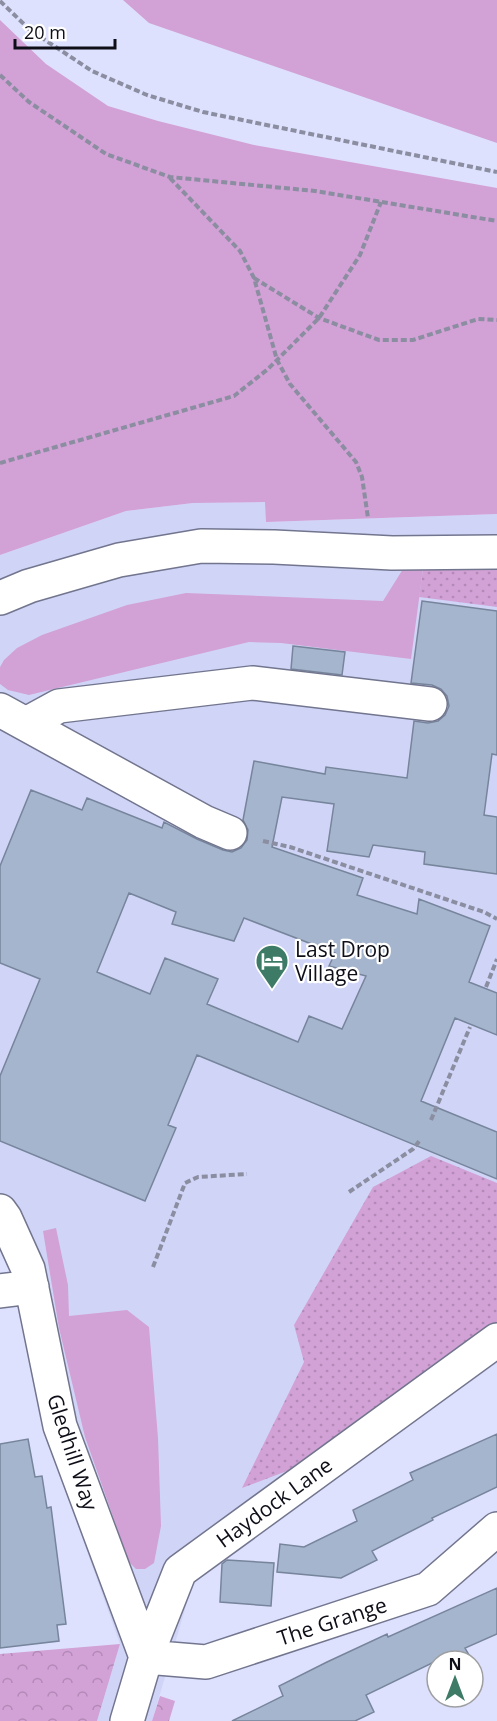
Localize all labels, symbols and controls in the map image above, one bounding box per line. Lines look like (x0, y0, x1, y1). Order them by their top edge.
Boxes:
scale bar (15, 12, 116, 50)
text: 20 m (24, 20, 66, 44)
place label: Last Drop Village (295, 935, 390, 987)
hotel icon: Last Drop Village (254, 943, 290, 990)
street label: Gledhill Way (41, 1390, 105, 1514)
street label: Haydock Lane (210, 1450, 338, 1554)
street label: The Grange (274, 1590, 390, 1652)
north arrow (425, 1649, 485, 1709)
text: N (448, 1653, 462, 1675)

